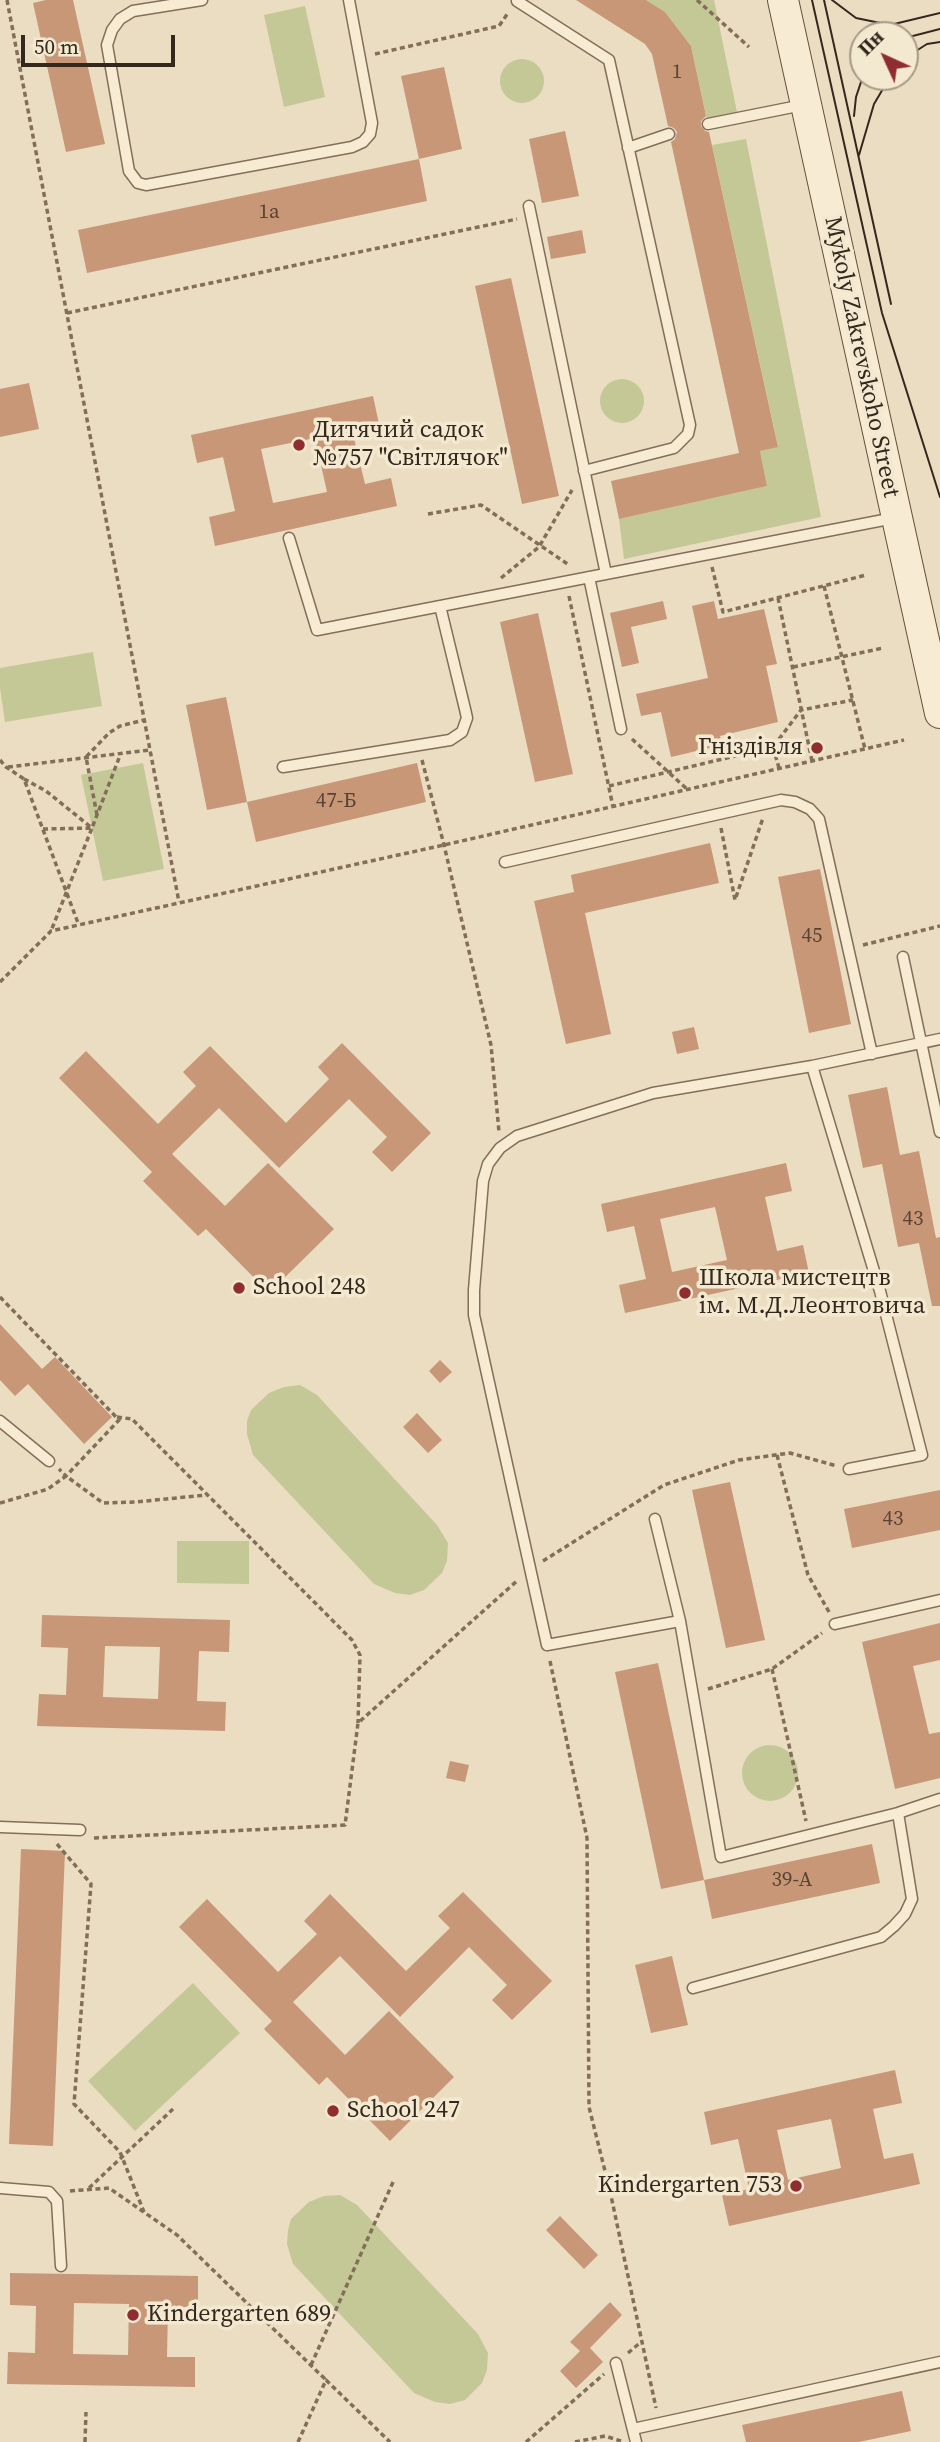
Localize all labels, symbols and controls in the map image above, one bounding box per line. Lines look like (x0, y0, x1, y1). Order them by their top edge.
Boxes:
scale bar (24, 21, 178, 65)
north arrow (849, 21, 919, 91)
text: Пн (852, 24, 889, 61)
text: 50 m (34, 32, 79, 61)
house number: 1 (672, 60, 682, 86)
house number: 1а (258, 200, 280, 226)
street label: Mykoly Zakrevskoho Street (817, 214, 905, 500)
place label: Дитячий садок №757 "Світлячок" (313, 417, 508, 473)
marker: Дитячий садок №757 "Світлячок" (291, 437, 307, 453)
place label: Гніздівля (698, 734, 803, 762)
marker: Гніздівля (809, 740, 825, 756)
house number: 47-Б (316, 789, 356, 815)
house number: 45 (802, 924, 822, 950)
house number: 43 (903, 1207, 923, 1233)
place label: Школа мистецтв ім. М.Д.Леонтовича (699, 1265, 925, 1321)
place label: School 248 (253, 1274, 366, 1302)
marker: School 248 (231, 1280, 247, 1296)
marker: Школа мистецтв ім. М.Д.Леонтовича (677, 1285, 693, 1301)
house number: 43 (883, 1507, 903, 1533)
house number: 39-А (772, 1868, 812, 1894)
place label: School 247 (347, 2097, 460, 2125)
marker: School 247 (325, 2103, 341, 2119)
place label: Kindergarten 753 (598, 2172, 782, 2200)
marker: Kindergarten 753 (788, 2178, 804, 2194)
place label: Kindergarten 689 (147, 2301, 331, 2329)
marker: Kindergarten 689 (125, 2307, 141, 2323)

